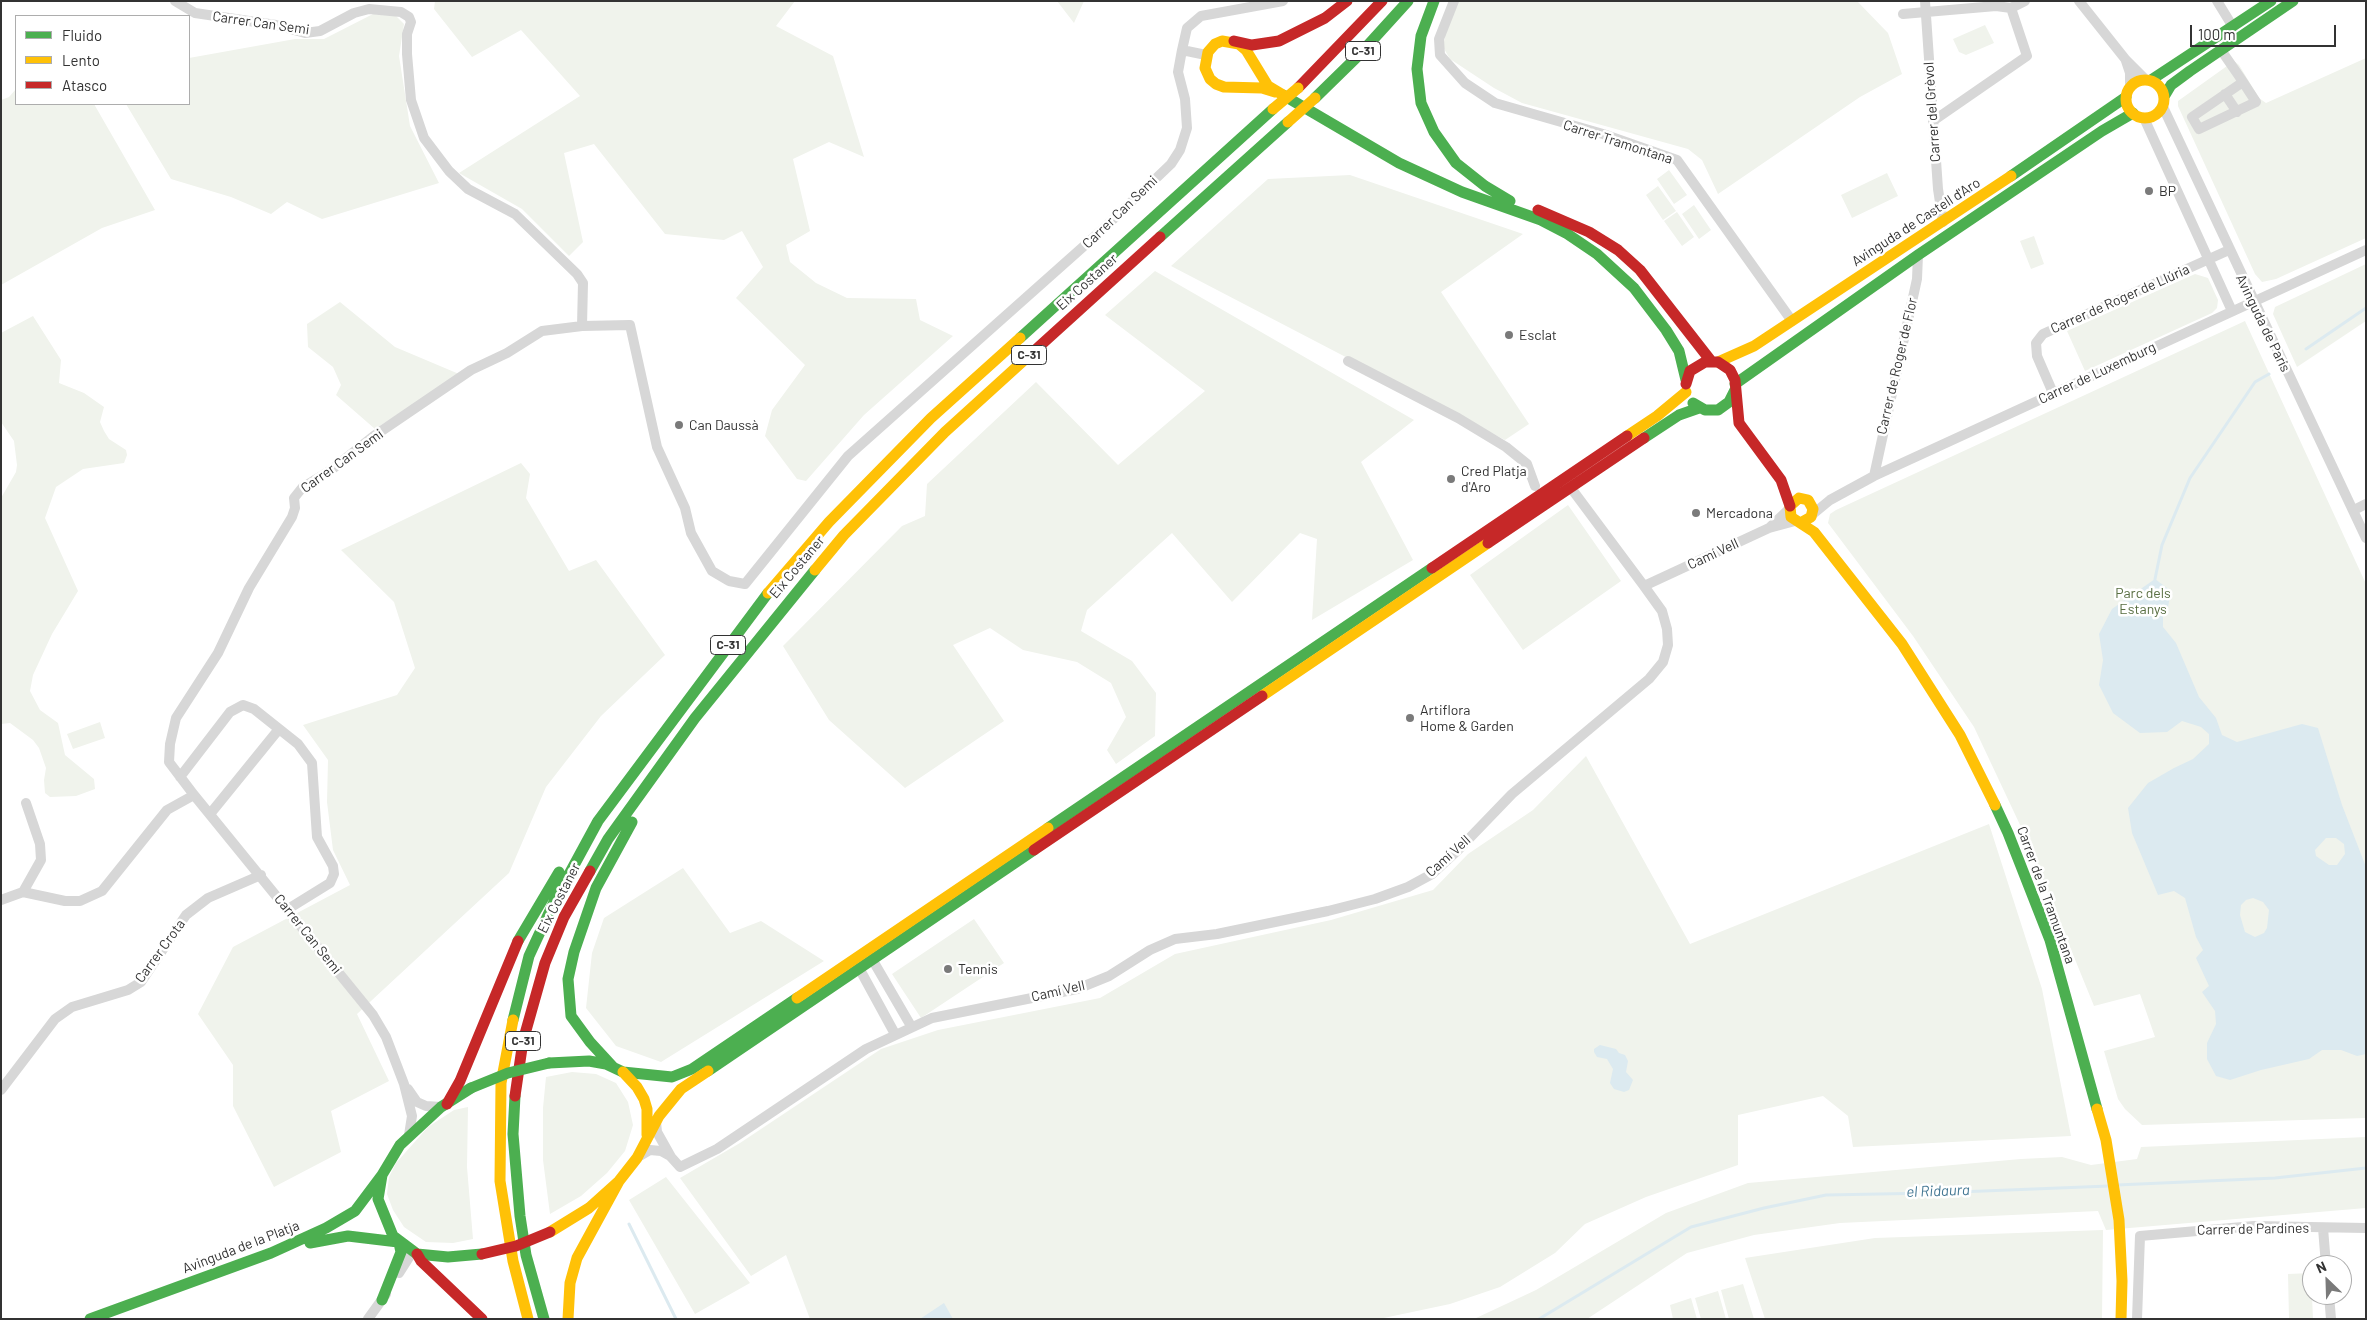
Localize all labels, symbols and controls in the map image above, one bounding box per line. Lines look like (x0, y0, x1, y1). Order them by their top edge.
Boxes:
street label: Carrer Can Semi (211, 8, 311, 38)
legend (15, 15, 190, 105)
scale bar (2192, 15, 2338, 47)
text: 100 m (2198, 25, 2236, 43)
text: Fluido (62, 26, 102, 44)
road number: C-31 (1346, 41, 1380, 60)
text: Lento (62, 51, 100, 69)
street label: Carrer del Grèvol (1920, 61, 1944, 163)
text: Atasco (62, 76, 107, 94)
street label: Carrer Tramontana (1561, 116, 1675, 168)
street label: Carrer Can Semi (1079, 172, 1161, 252)
street label: Avinguda de Castell d'Aro (1849, 174, 1983, 270)
place label: BP (2159, 183, 2176, 199)
marker: BP (2143, 185, 2155, 197)
street label: Eix Costaner (1053, 250, 1121, 314)
street label: Carrer de Roger de Llúria (2048, 261, 2192, 337)
street label: Avinguda de París (2232, 271, 2294, 375)
street label: Carrer de Roger de Flor (1873, 296, 1921, 436)
place label: Esclat (1519, 327, 1557, 343)
marker: Esclat (1503, 329, 1515, 341)
street label: Carrer de Luxemburg (2036, 338, 2158, 408)
road number: C-31 (1012, 346, 1046, 364)
place label: Can Daussà (689, 417, 759, 433)
marker: Can Daussà (673, 419, 685, 431)
street label: Carrer Can Semi (298, 425, 386, 497)
place label: Cred Platja d'Aro (1461, 463, 1527, 496)
marker: Cred Platja d'Aro (1445, 473, 1457, 485)
place label: Mercadona (1706, 505, 1773, 521)
marker: Mercadona (1690, 507, 1702, 519)
street label: Eix Costaner (766, 532, 828, 602)
street label: Camí Vell (1685, 535, 1741, 573)
park label: Parc dels Estanys (2115, 585, 2171, 618)
road number: C-31 (710, 636, 746, 654)
place label: Artiflora Home & Garden (1420, 702, 1514, 734)
marker: Artiflora Home & Garden (1404, 712, 1416, 724)
street label: Carrer de la Tramuntana (2013, 824, 2079, 966)
street label: Camí Vell (1422, 832, 1474, 880)
street label: Eix Costaner (534, 860, 584, 936)
street label: Carrer Can Semi (271, 891, 345, 977)
street label: Carrer Crota (131, 916, 189, 986)
place label: Tennis (958, 961, 998, 977)
marker: Tennis (942, 963, 954, 975)
street label: Camí Vell (1030, 977, 1086, 1005)
road number: C-31 (506, 1032, 540, 1050)
water label: el Ridaura (1906, 1181, 1970, 1201)
street label: Avinguda de la Platja (180, 1217, 302, 1277)
street label: Carrer de Pardines (2197, 1220, 2309, 1238)
north arrow (2302, 1255, 2352, 1305)
text: N (2313, 1257, 2329, 1276)

